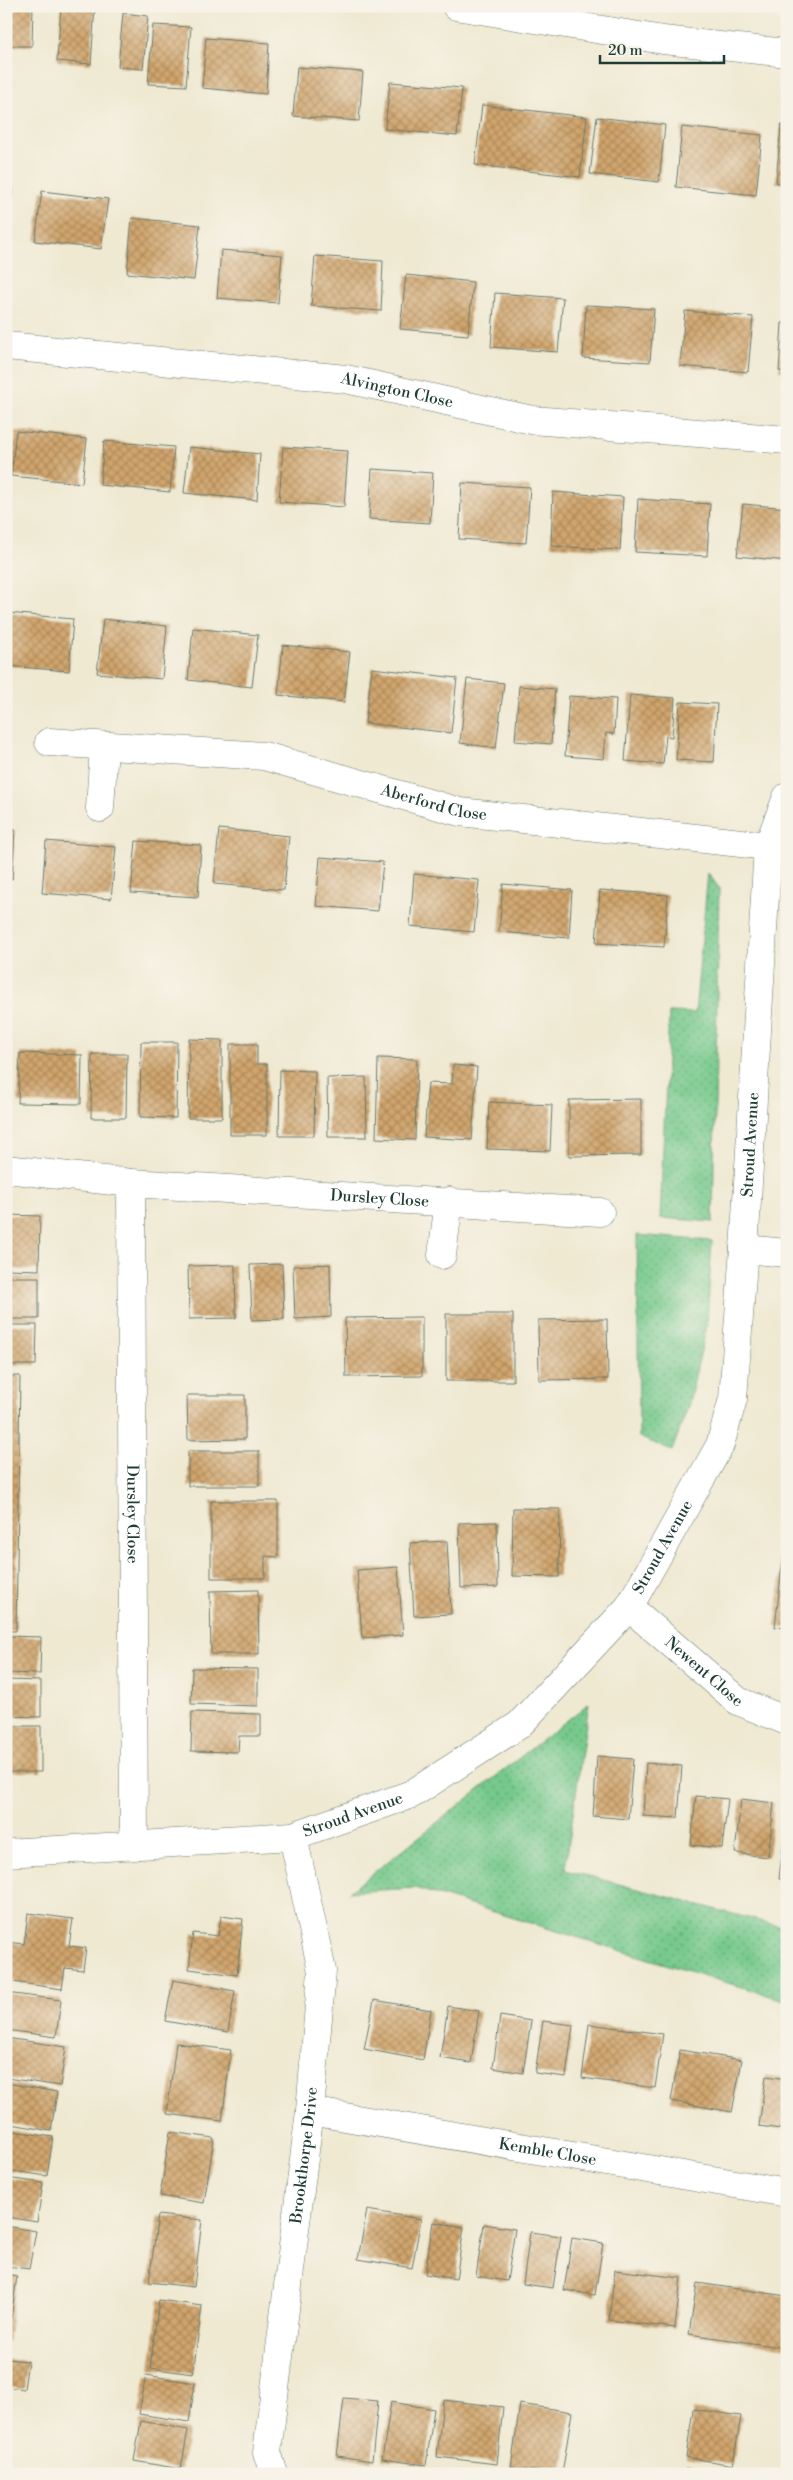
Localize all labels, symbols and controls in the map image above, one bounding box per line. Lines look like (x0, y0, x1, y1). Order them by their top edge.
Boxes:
scale bar (600, 32, 724, 64)
text: 20 m (608, 41, 643, 60)
street label: Alvington Close (338, 368, 455, 412)
street label: Aberford Close (378, 780, 488, 825)
street label: Stroud Avenue (737, 1092, 763, 1197)
street label: Dursley Close (330, 1185, 430, 1211)
street label: Dursley Close (122, 1464, 143, 1564)
street label: Stroud Avenue (628, 1497, 697, 1598)
street label: Newent Close (661, 1632, 747, 1711)
street label: Stroud Avenue (300, 1788, 406, 1842)
street label: Brookthorpe Drive (286, 2086, 322, 2226)
street label: Kemble Close (497, 2134, 598, 2170)

